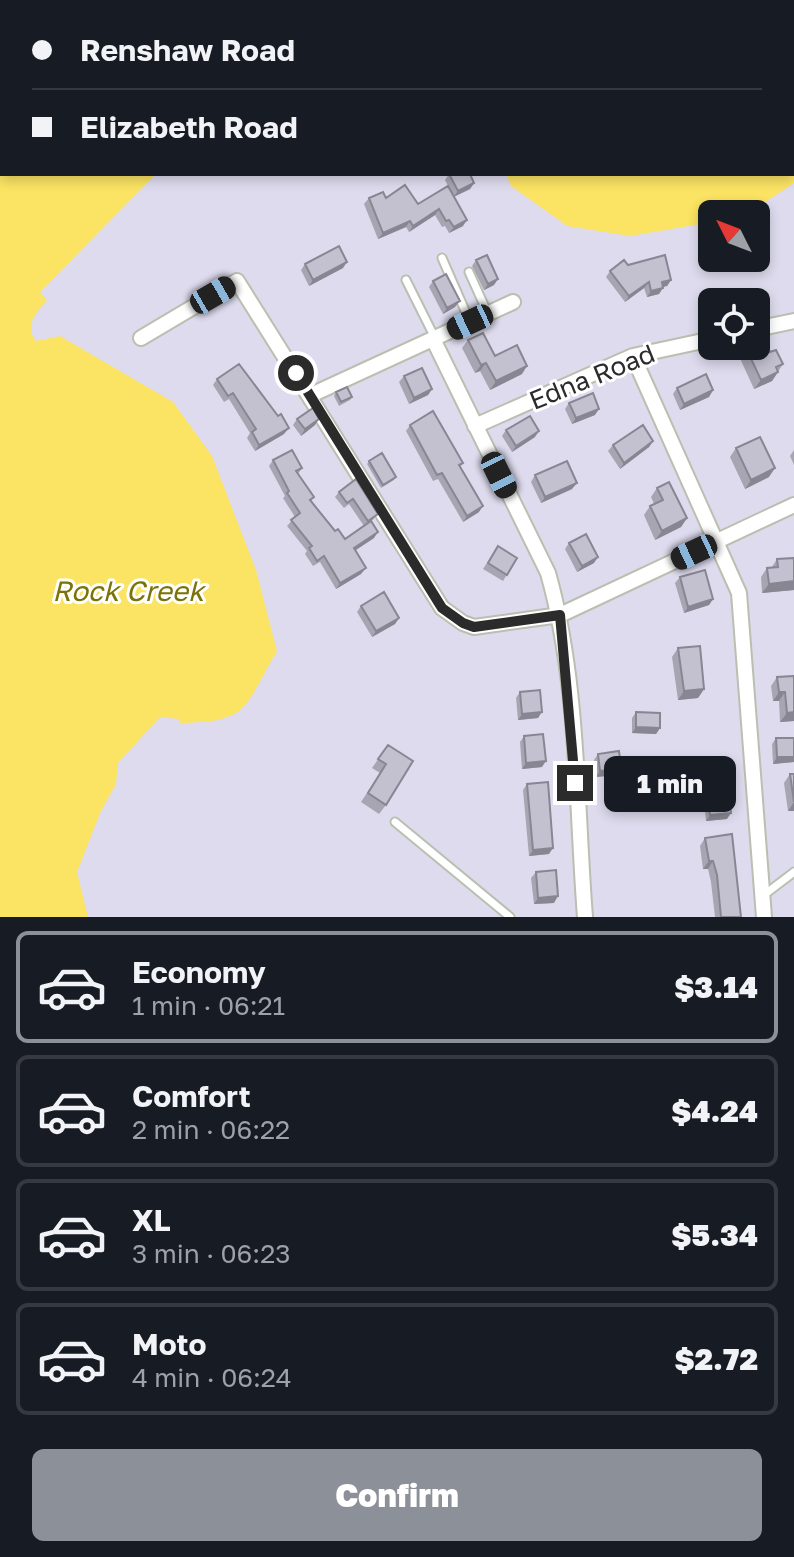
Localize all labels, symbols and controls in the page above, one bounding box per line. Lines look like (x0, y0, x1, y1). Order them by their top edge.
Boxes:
text: Renshaw Road (80, 32, 295, 68)
text: Elizabeth Road (80, 109, 298, 145)
north arrow (698, 200, 770, 272)
map controls (698, 200, 770, 360)
car (186, 273, 240, 317)
button: locate (698, 288, 770, 360)
car (443, 301, 497, 343)
street label: Edna Road (525, 337, 659, 416)
route start (278, 355, 314, 391)
car (478, 448, 520, 502)
car (667, 531, 721, 573)
water label: Rock Creek (52, 574, 207, 607)
callout: 1 min (603, 755, 735, 811)
route end (557, 765, 593, 801)
text: 1 min (637, 768, 703, 799)
icon: car (36, 951, 108, 1023)
text: Economy (132, 954, 266, 990)
text: $3.14 (674, 969, 758, 1005)
text: 1 min · 06:21 (132, 990, 285, 1021)
icon: car (36, 1075, 108, 1147)
text: Comfort (132, 1078, 251, 1114)
text: $4.24 (671, 1093, 758, 1129)
text: 2 min · 06:22 (132, 1114, 290, 1145)
icon: car (36, 1199, 108, 1271)
text: XL (132, 1202, 171, 1238)
text: $5.34 (671, 1217, 758, 1253)
text: 3 min · 06:23 (132, 1238, 290, 1269)
icon: car (36, 1323, 108, 1395)
text: Moto (132, 1326, 207, 1362)
text: $2.72 (674, 1341, 758, 1377)
text: 4 min · 06:24 (132, 1362, 292, 1393)
button: Confirm (32, 1449, 762, 1541)

